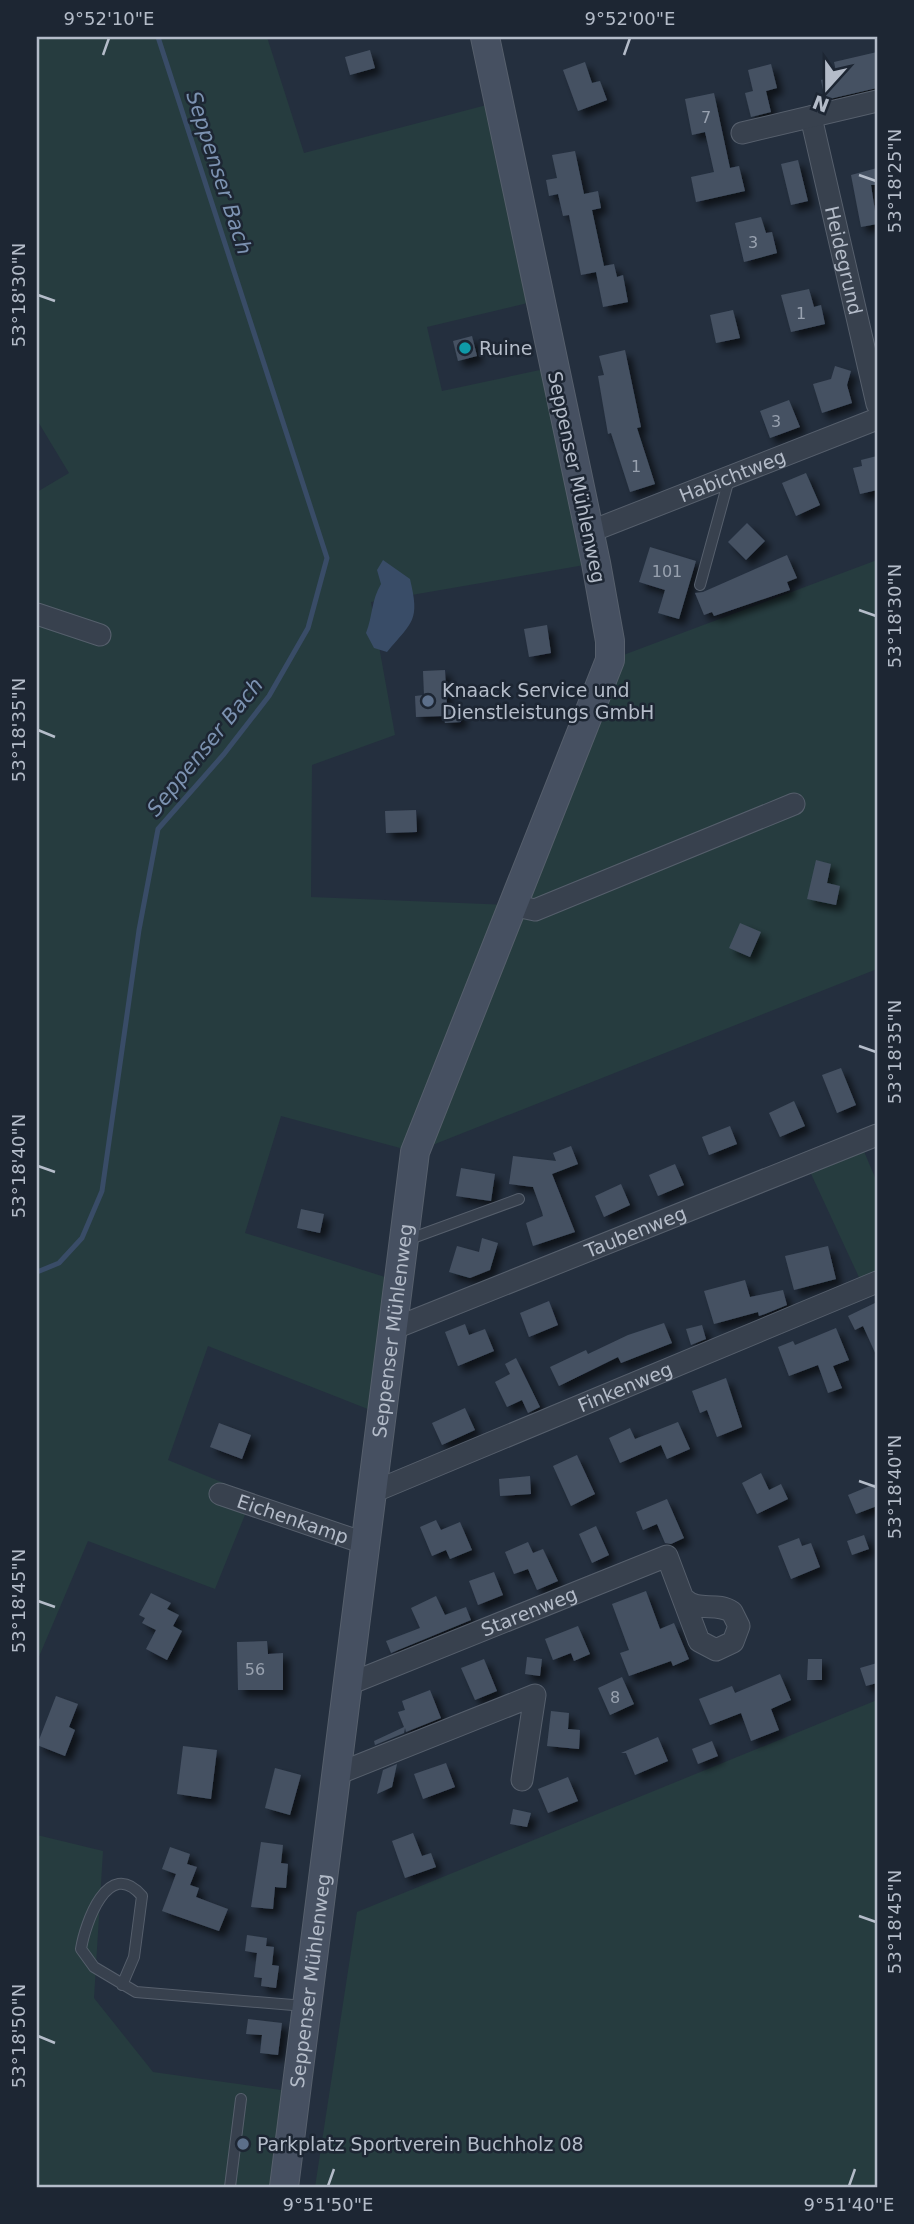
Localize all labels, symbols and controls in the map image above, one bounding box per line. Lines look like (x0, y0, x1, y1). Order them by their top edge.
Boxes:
text: 9°52'10"E (64, 8, 154, 29)
text: 9°52'00"E (585, 8, 675, 29)
north arrow (792, 52, 862, 122)
water label: Seppenser Bach (181, 88, 257, 258)
text: N (810, 91, 832, 117)
house number: 7 (701, 108, 711, 127)
text: 53°18'25"N (884, 129, 905, 233)
street label: Heidegrund (821, 204, 867, 317)
house number: 3 (748, 233, 758, 252)
text: 53°18'30"N (8, 243, 29, 347)
house number: 1 (796, 304, 806, 323)
place label: Ruine (479, 337, 532, 359)
marker: Ruine (457, 340, 473, 356)
street label: Seppenser Mühlenweg (544, 369, 610, 585)
house number: 3 (771, 412, 781, 431)
street label: Habichtweg (676, 445, 789, 507)
house number: 1 (631, 457, 641, 476)
house number: 101 (652, 562, 682, 581)
text: 53°18'30"N (884, 564, 905, 668)
water label: Seppenser Bach (142, 673, 268, 821)
text: 53°18'35"N (8, 678, 29, 782)
place label: Knaack Service und Dienstleistungs GmbH (442, 679, 654, 723)
marker: Knaack Service und Dienstleistungs GmbH (420, 693, 436, 709)
text: 53°18'35"N (884, 1000, 905, 1104)
text: 53°18'40"N (8, 1114, 29, 1218)
street label: Taubenweg (581, 1202, 689, 1262)
street label: Seppenser Mühlenweg (368, 1222, 417, 1439)
street label: Finkenweg (574, 1358, 676, 1416)
text: 53°18'40"N (884, 1435, 905, 1539)
street label: Eichenkamp (234, 1490, 352, 1548)
text: 53°18'45"N (8, 1549, 29, 1653)
street label: Starenweg (478, 1582, 580, 1641)
house number: 56 (245, 1660, 265, 1679)
house number: 8 (610, 1688, 620, 1707)
text: 53°18'45"N (884, 1870, 905, 1974)
street label: Seppenser Mühlenweg (286, 1872, 335, 2089)
text: 53°18'50"N (8, 1984, 29, 2088)
place label: Parkplatz Sportverein Buchholz 08 (257, 2133, 584, 2155)
marker: Parkplatz Sportverein Buchholz 08 (235, 2136, 251, 2152)
text: 9°51'50"E (283, 2194, 373, 2215)
text: 9°51'40"E (804, 2194, 894, 2215)

